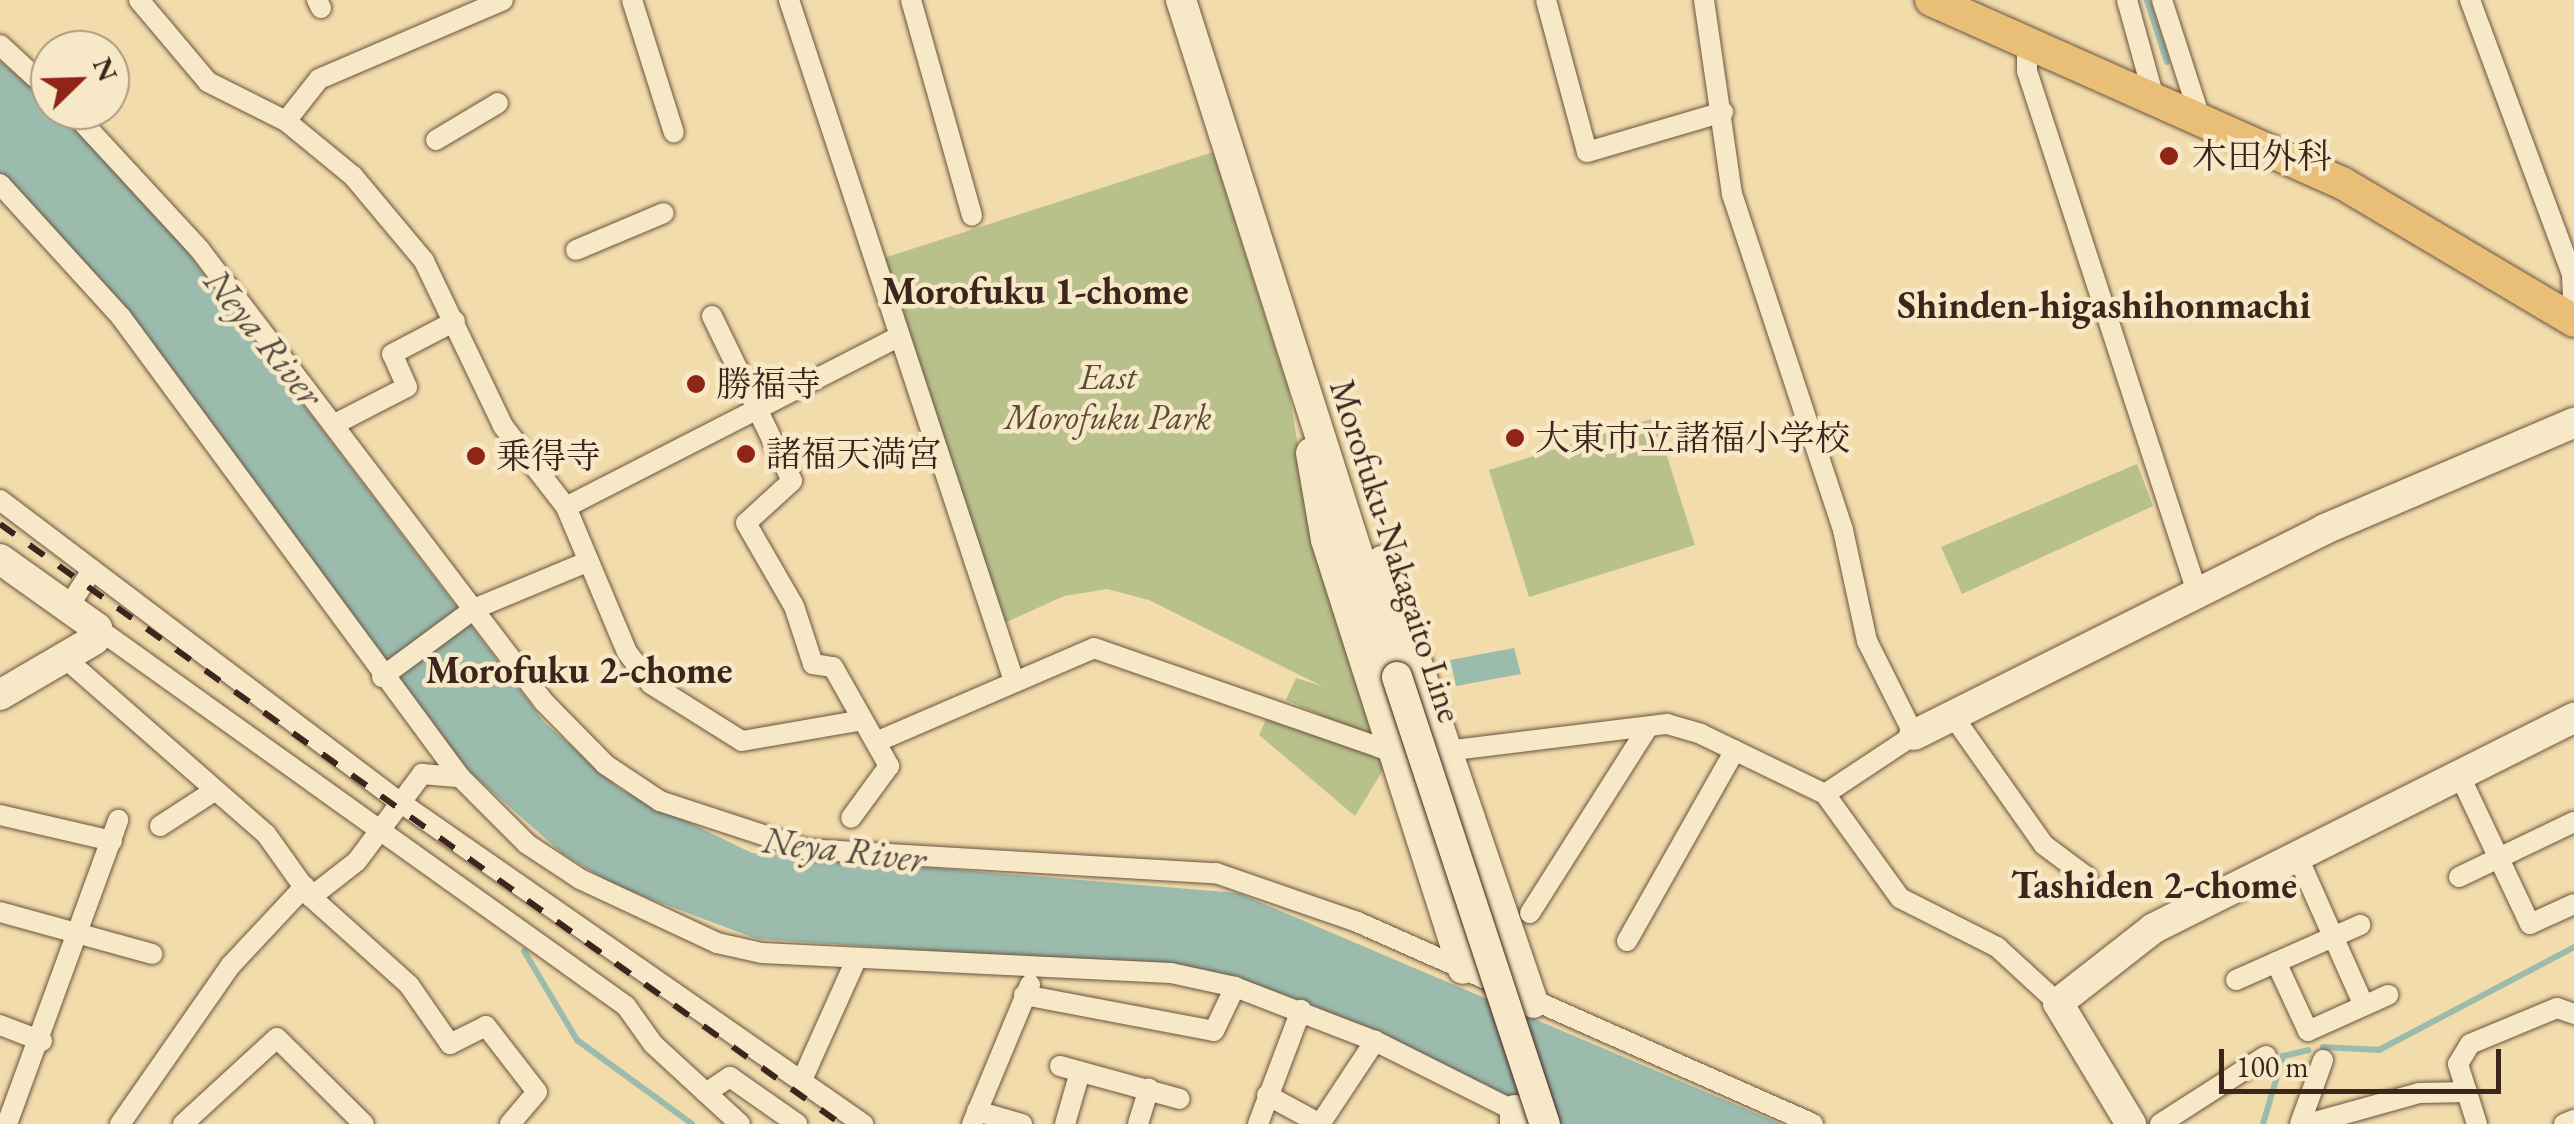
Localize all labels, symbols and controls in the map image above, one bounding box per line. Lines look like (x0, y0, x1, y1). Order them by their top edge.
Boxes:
north arrow (30, 30, 130, 130)
text: N (85, 52, 127, 87)
place label: 木田外科 (2192, 135, 2332, 177)
marker: 木田外科 (2156, 143, 2182, 169)
water label: Neya River (195, 259, 333, 415)
district label: Morofuku 1-chome (881, 268, 1189, 314)
district label: Shinden-higashihonmachi (1897, 282, 2311, 328)
park label: East Morofuku Park (1004, 356, 1212, 438)
place label: 勝福寺 (716, 363, 821, 405)
marker: 勝福寺 (685, 373, 707, 395)
street label: Morofuku-Nakagaito Line (1321, 375, 1471, 727)
place label: 大東市立諸福小学校 (1535, 417, 1850, 459)
marker: 大東市立諸福小学校 (1504, 427, 1526, 449)
place label: 諸福天満宮 (766, 433, 941, 475)
place label: 乗得寺 (496, 435, 601, 477)
marker: 諸福天満宮 (735, 443, 757, 465)
marker: 乗得寺 (465, 445, 487, 467)
district label: Morofuku 2-chome (425, 647, 733, 693)
water label: Neya River (760, 816, 928, 882)
district label: Tashiden 2-chome (2011, 862, 2297, 908)
scale bar (2224, 1029, 2506, 1091)
text: 100 m (2236, 1047, 2309, 1086)

